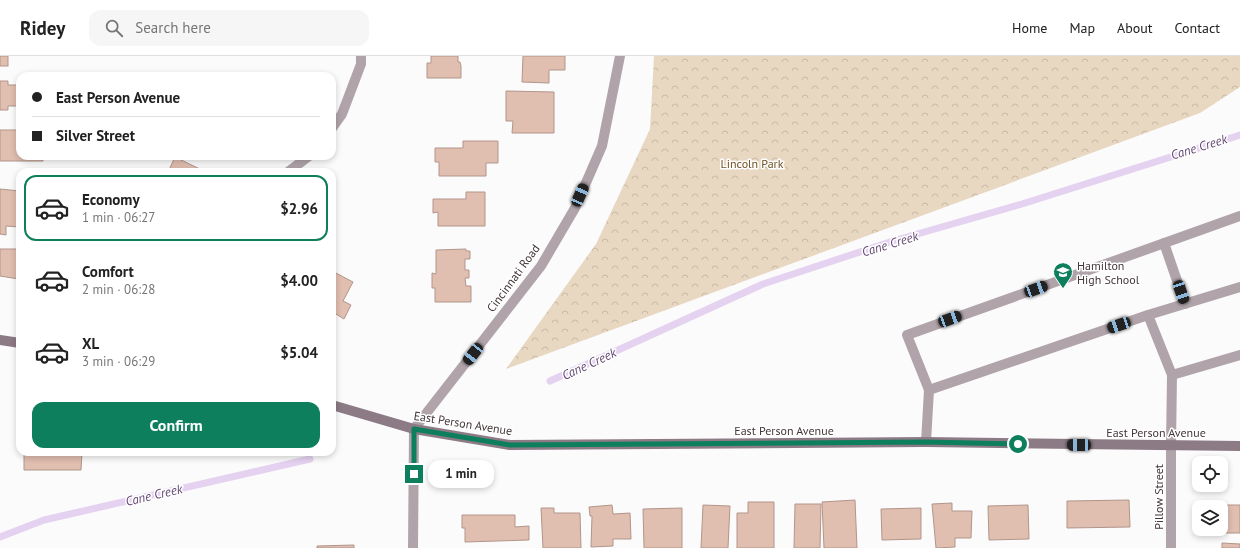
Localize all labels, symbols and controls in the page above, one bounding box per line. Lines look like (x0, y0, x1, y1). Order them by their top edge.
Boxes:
search box (89, 10, 369, 46)
text: Ridey (20, 16, 65, 40)
icon: search (103, 17, 125, 39)
text: Search here (135, 18, 211, 37)
text: Home (1012, 19, 1047, 37)
text: Map (1069, 19, 1095, 37)
text: About (1117, 19, 1153, 37)
text: Contact (1175, 19, 1220, 37)
text: East Person Avenue (56, 88, 180, 107)
text: Silver Street (56, 126, 135, 145)
water label: Cane Creek (1169, 130, 1230, 164)
park label: Lincoln Park (721, 156, 784, 171)
car (570, 182, 590, 208)
icon: car (34, 190, 70, 226)
text: Economy (82, 190, 140, 209)
text: $2.96 (280, 199, 318, 218)
text: 1 min · 06:27 (82, 209, 155, 226)
water label: Cane Creek (860, 227, 921, 261)
street label: Cincinnati Road (483, 241, 543, 315)
place label: Hamilton High School (1077, 258, 1140, 287)
school or university icon: Hamilton High School (1052, 261, 1074, 289)
icon: car (34, 262, 70, 298)
text: Comfort (82, 262, 134, 281)
text: $4.00 (280, 271, 318, 290)
car (1023, 279, 1049, 299)
car (1171, 279, 1191, 305)
text: 2 min · 06:28 (82, 281, 155, 298)
car (937, 309, 963, 329)
car (1106, 315, 1132, 335)
icon: car (34, 334, 70, 370)
text: XL (82, 334, 99, 353)
car (461, 341, 485, 367)
text: $5.04 (280, 343, 318, 362)
water label: Cane Creek (559, 344, 620, 384)
text: 3 min · 06:29 (82, 353, 155, 370)
button: Confirm (32, 402, 320, 448)
street label: East Person Avenue (413, 408, 513, 438)
street label: East Person Avenue (734, 423, 834, 438)
street label: East Person Avenue (1106, 425, 1206, 440)
route start (1009, 435, 1027, 453)
car (1067, 439, 1091, 451)
map controls (1192, 456, 1228, 536)
button: locate (1192, 456, 1228, 492)
callout: 1 min (428, 460, 494, 488)
street label: Pillow Street (1151, 464, 1166, 530)
route end (405, 465, 423, 483)
text: 1 min (445, 465, 477, 482)
water label: Cane Creek (124, 480, 185, 510)
button: layers (1192, 500, 1228, 536)

